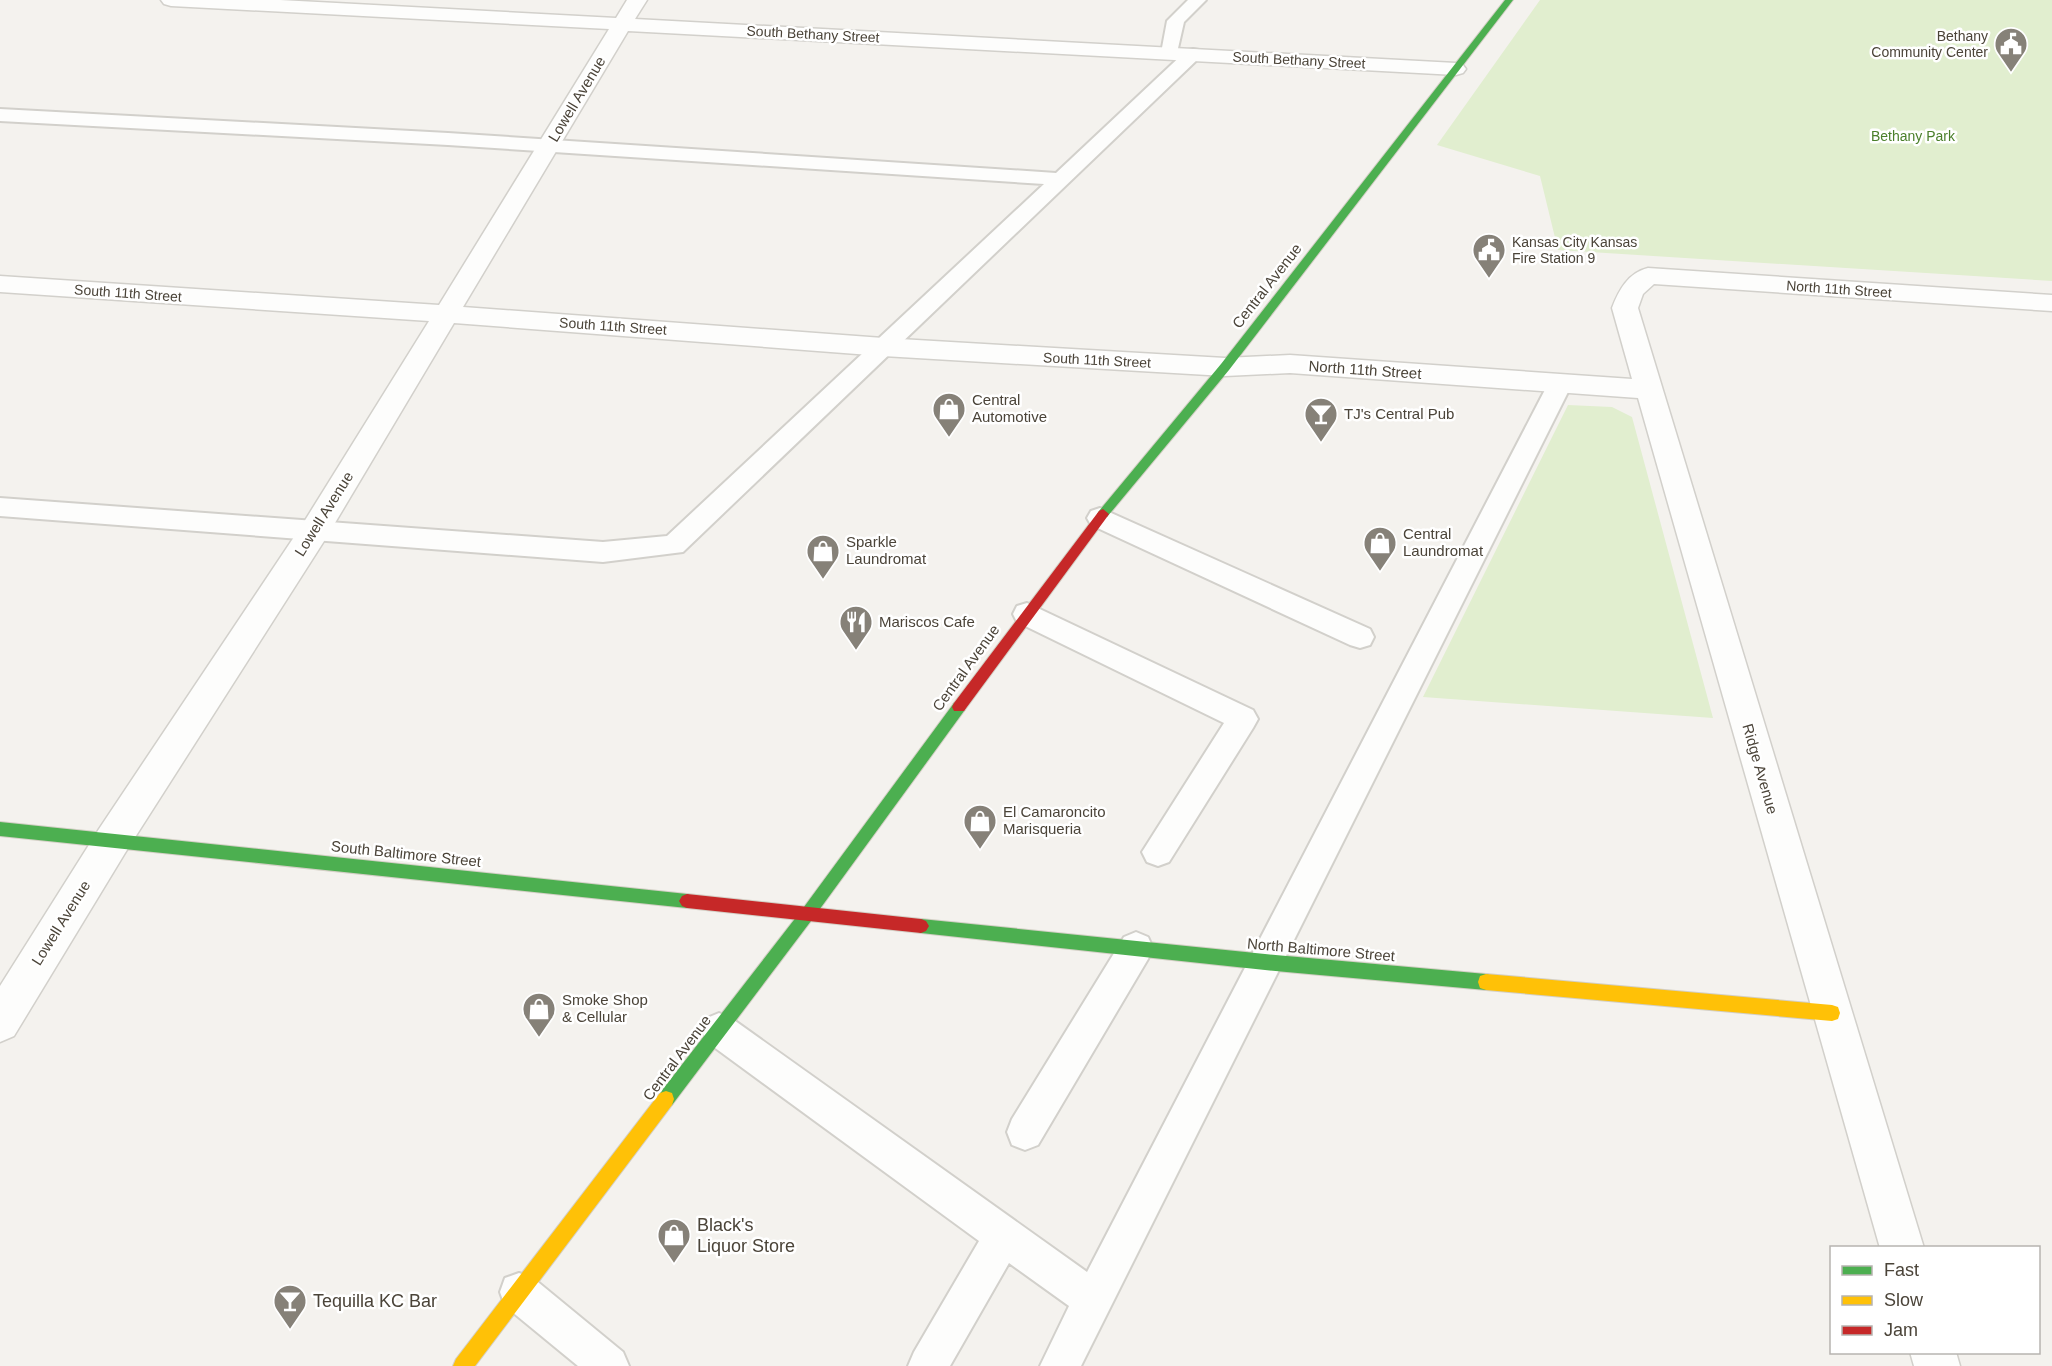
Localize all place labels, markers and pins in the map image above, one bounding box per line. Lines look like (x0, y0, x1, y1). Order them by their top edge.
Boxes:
public building icon: Bethany Community Center (1993, 26, 2029, 73)
place label: Bethany Community Center (1871, 28, 1988, 60)
public building icon: Kansas City Kansas Fire Station 9 (1471, 232, 1507, 279)
place label: Kansas City Kansas Fire Station 9 (1512, 234, 1637, 266)
shop icon: Central Automotive (931, 391, 967, 438)
place label: Central Automotive (972, 391, 1047, 425)
bar icon: TJ's Central Pub (1303, 396, 1339, 443)
place label: TJ's Central Pub (1344, 405, 1454, 422)
shop icon: Central Laundromat (1362, 525, 1398, 572)
place label: Central Laundromat (1403, 525, 1484, 559)
shop icon: Sparkle Laundromat (805, 533, 841, 580)
place label: Sparkle Laundromat (846, 533, 927, 567)
restaurant icon: Mariscos Cafe (838, 604, 874, 651)
place label: Mariscos Cafe (879, 613, 975, 630)
shop icon: El Camaroncito Marisqueria (962, 803, 998, 850)
place label: El Camaroncito Marisqueria (1003, 803, 1106, 837)
shop icon: Smoke Shop & Cellular (521, 991, 557, 1038)
place label: Smoke Shop & Cellular (562, 991, 648, 1025)
place label: Black's Liquor Store (697, 1215, 795, 1256)
shop icon: Black's Liquor Store (656, 1217, 692, 1264)
bar icon: Tequilla KC Bar (272, 1283, 308, 1330)
place label: Tequilla KC Bar (313, 1291, 437, 1311)

